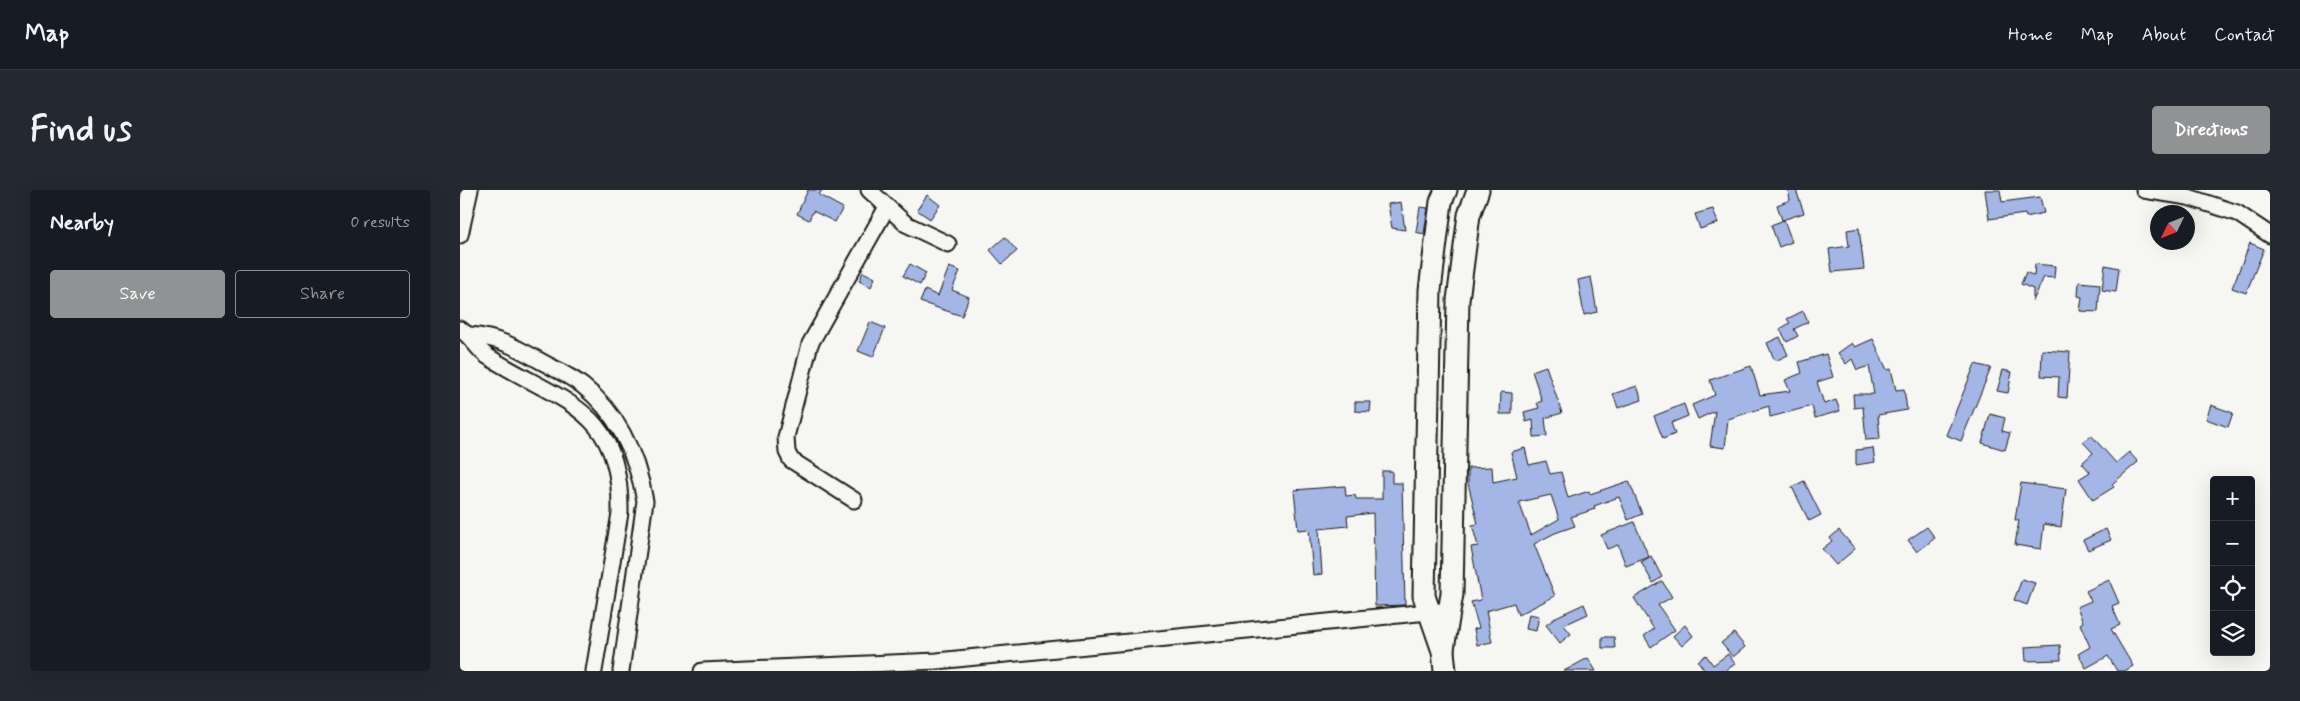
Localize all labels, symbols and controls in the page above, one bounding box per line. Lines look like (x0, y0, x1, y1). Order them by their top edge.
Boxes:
text: Map (25, 19, 69, 50)
text: Home (2008, 23, 2053, 47)
text: Map (2081, 23, 2114, 47)
text: About (2142, 23, 2186, 47)
text: Contact (2214, 23, 2275, 47)
button: Directions (2152, 106, 2270, 154)
text: Find us (30, 107, 132, 153)
north arrow (2150, 205, 2195, 250)
text: Nearby (50, 209, 114, 237)
text: 0 results (350, 212, 410, 233)
button: Save (50, 270, 225, 318)
button: Share (235, 270, 410, 318)
map controls (2210, 476, 2255, 656)
button: + (2210, 476, 2255, 521)
button: − (2210, 521, 2255, 566)
button: locate (2210, 566, 2255, 611)
button: layers (2210, 611, 2255, 656)

